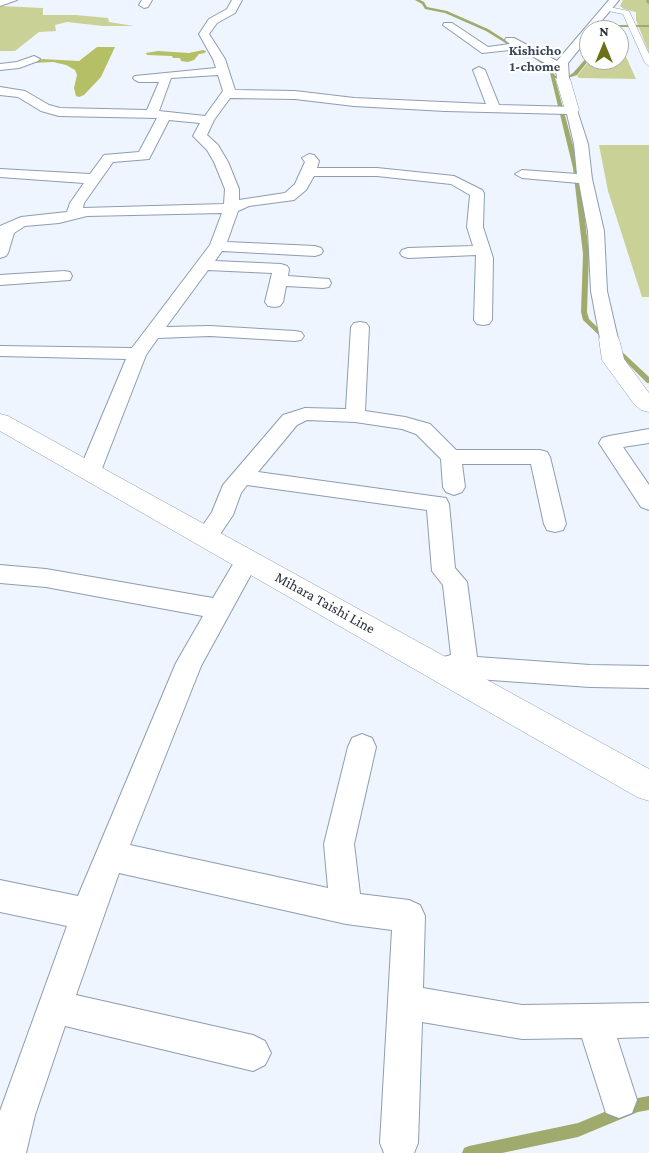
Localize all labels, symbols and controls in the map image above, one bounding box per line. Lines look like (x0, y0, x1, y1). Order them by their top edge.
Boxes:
north arrow (579, 20, 629, 70)
text: N (599, 23, 609, 39)
district label: Kishicho 1-chome (509, 43, 561, 75)
street label: Mihara Taishi Line (272, 568, 378, 638)

